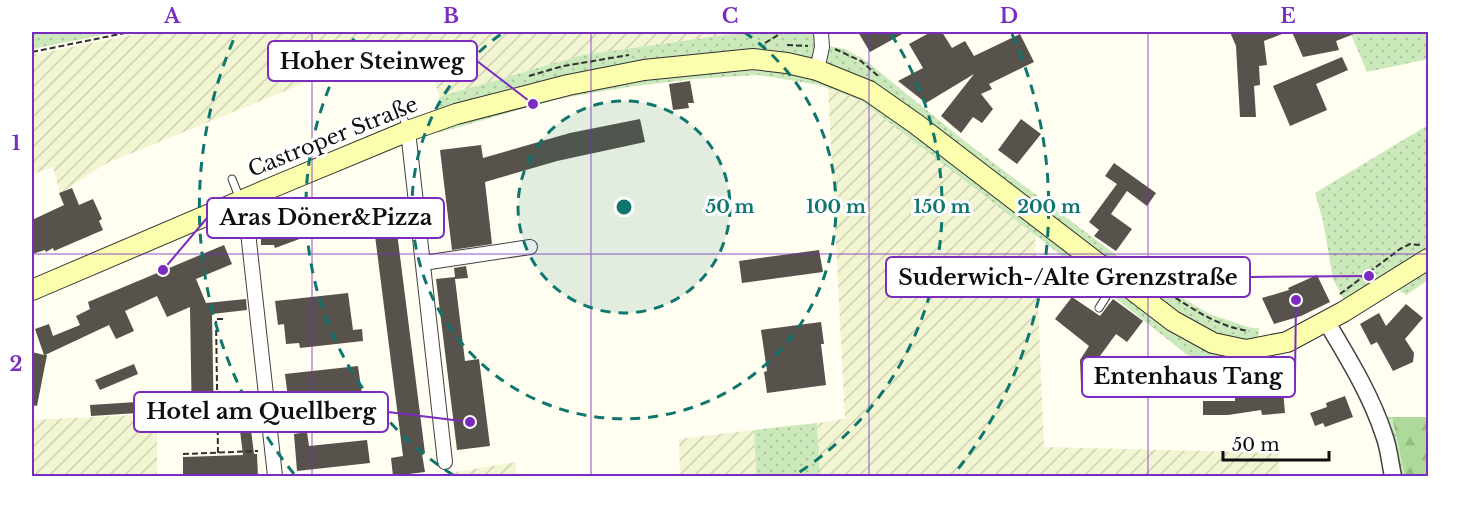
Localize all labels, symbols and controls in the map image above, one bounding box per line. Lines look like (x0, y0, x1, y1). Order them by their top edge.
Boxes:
text: A (163, 4, 181, 28)
text: B (443, 4, 459, 28)
text: C (722, 4, 738, 28)
text: D (1000, 4, 1018, 28)
text: E (1280, 4, 1296, 28)
callout: Hoher Steinweg (268, 41, 477, 81)
text: Hoher Steinweg (280, 48, 465, 75)
street label: Castroper Straße (244, 91, 422, 183)
text: 1 (12, 131, 21, 155)
text: 50 m (706, 196, 755, 218)
text: 100 m (806, 196, 866, 218)
text: 150 m (914, 196, 971, 218)
text: 200 m (1017, 196, 1081, 218)
centre of rings (614, 197, 634, 217)
callout: Aras Döner&Pizza (207, 198, 444, 238)
text: Aras Döner&Pizza (219, 204, 433, 231)
callout: Suderwich-/Alte Grenzstraße (886, 257, 1250, 297)
text: Suderwich-/Alte Grenzstraße (898, 264, 1238, 291)
text: 2 (9, 352, 23, 376)
callout: Entenhaus Tang (1082, 357, 1295, 397)
text: Entenhaus Tang (1093, 363, 1283, 390)
callout: Hotel am Quellberg (134, 392, 388, 432)
text: Hotel am Quellberg (146, 398, 376, 425)
scale bar (1223, 424, 1330, 462)
text: 50 m (1232, 434, 1280, 456)

